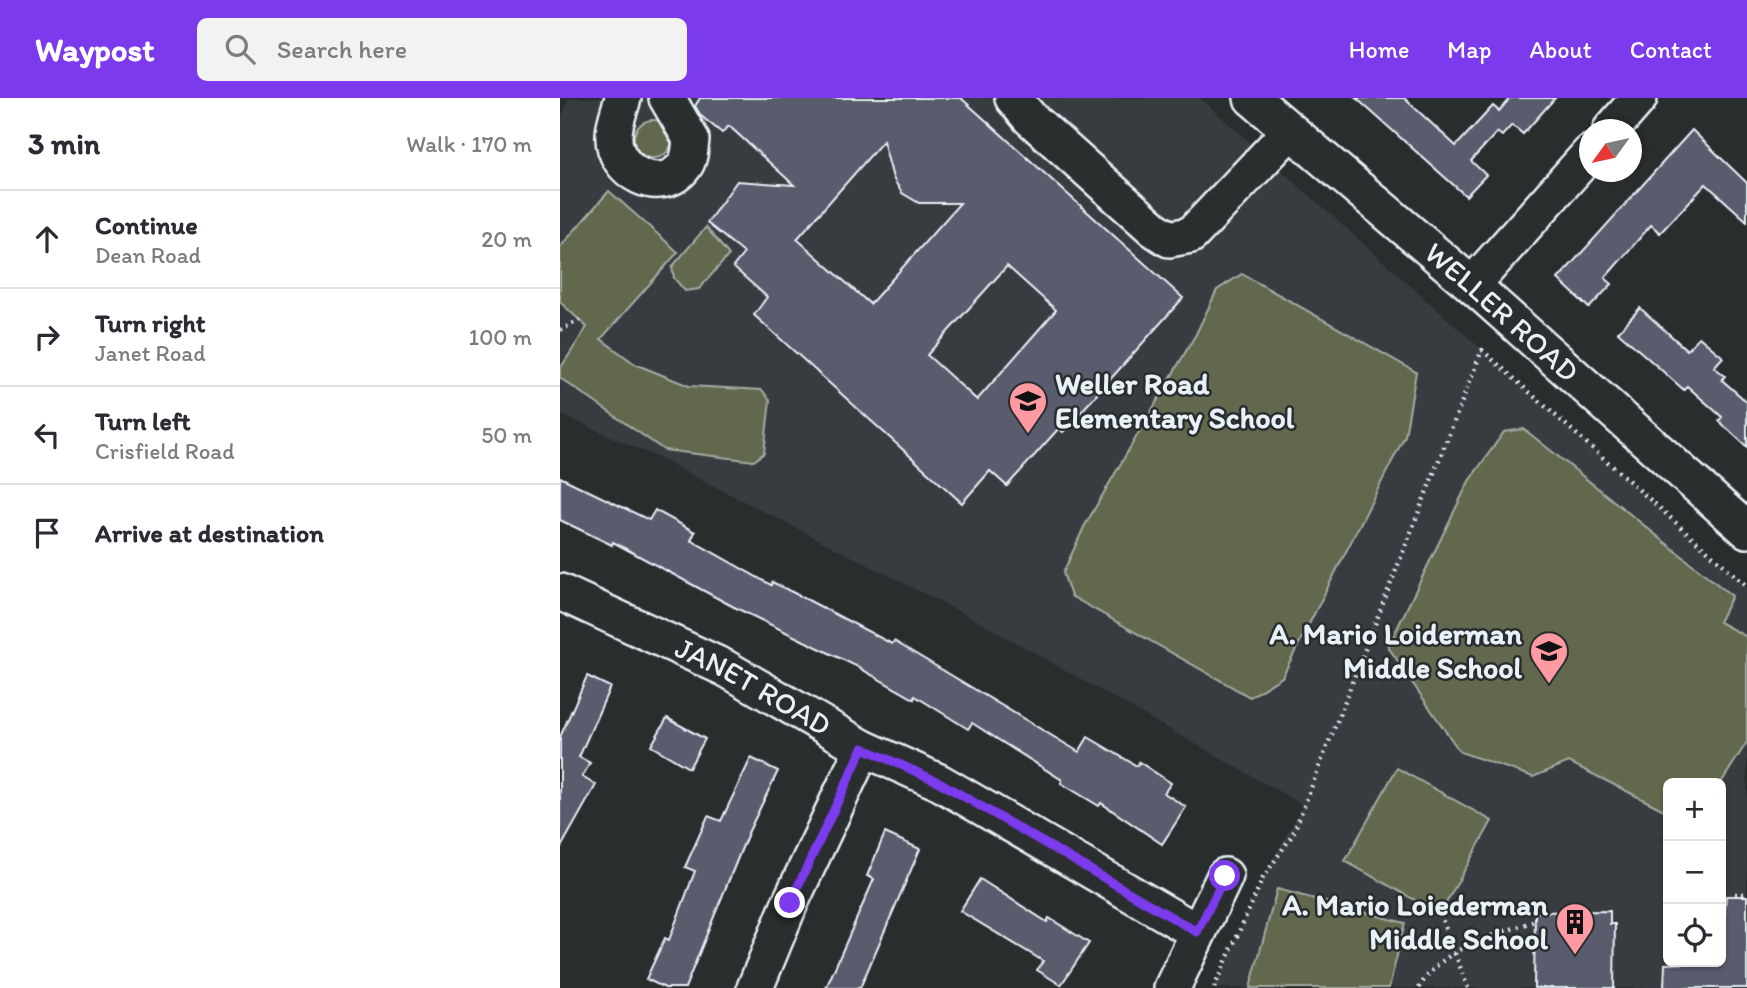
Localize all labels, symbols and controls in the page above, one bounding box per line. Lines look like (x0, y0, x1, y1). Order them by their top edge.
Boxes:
search box (197, 18, 687, 81)
text: Waypost (35, 30, 155, 69)
icon: search (221, 30, 259, 68)
text: Search here (277, 33, 407, 65)
text: Home (1349, 35, 1409, 64)
text: Map (1447, 35, 1491, 64)
text: About (1529, 35, 1592, 64)
text: Contact (1630, 35, 1712, 64)
north arrow (1579, 119, 1642, 182)
text: 3 min (28, 125, 100, 162)
text: Walk · 170 m (406, 130, 532, 158)
text: Continue (95, 209, 198, 241)
icon: ahead (28, 220, 66, 258)
text: 20 m (481, 225, 532, 253)
street label: WELLER ROAD (1417, 234, 1587, 390)
text: Dean Road (95, 241, 201, 269)
text: Turn right (95, 307, 206, 339)
icon: right (28, 318, 66, 356)
text: 100 m (468, 323, 532, 351)
text: Janet Road (95, 339, 206, 367)
place label: Weller Road Elementary School (1055, 365, 1295, 436)
school or university icon: Weller Road Elementary School (1007, 380, 1049, 435)
text: Turn left (95, 405, 191, 437)
icon: left (28, 416, 66, 454)
text: 50 m (481, 421, 532, 449)
text: Crisfield Road (95, 437, 235, 465)
icon: arrive (28, 514, 66, 552)
text: Arrive at destination (95, 517, 324, 549)
place label: A. Mario Loiderman Middle School (1269, 615, 1523, 686)
street label: JANET ROAD (670, 629, 838, 743)
school or university icon: A. Mario Loiderman Middle School (1528, 630, 1570, 685)
map controls (1663, 778, 1726, 967)
button: + (1663, 778, 1726, 841)
button: − (1663, 841, 1726, 904)
route start (1209, 860, 1240, 891)
place label: A. Mario Loiederman Middle School (1281, 886, 1549, 957)
route end (774, 887, 805, 918)
building icon: A. Mario Loiederman Middle School (1554, 901, 1596, 956)
button: locate (1663, 904, 1726, 967)

